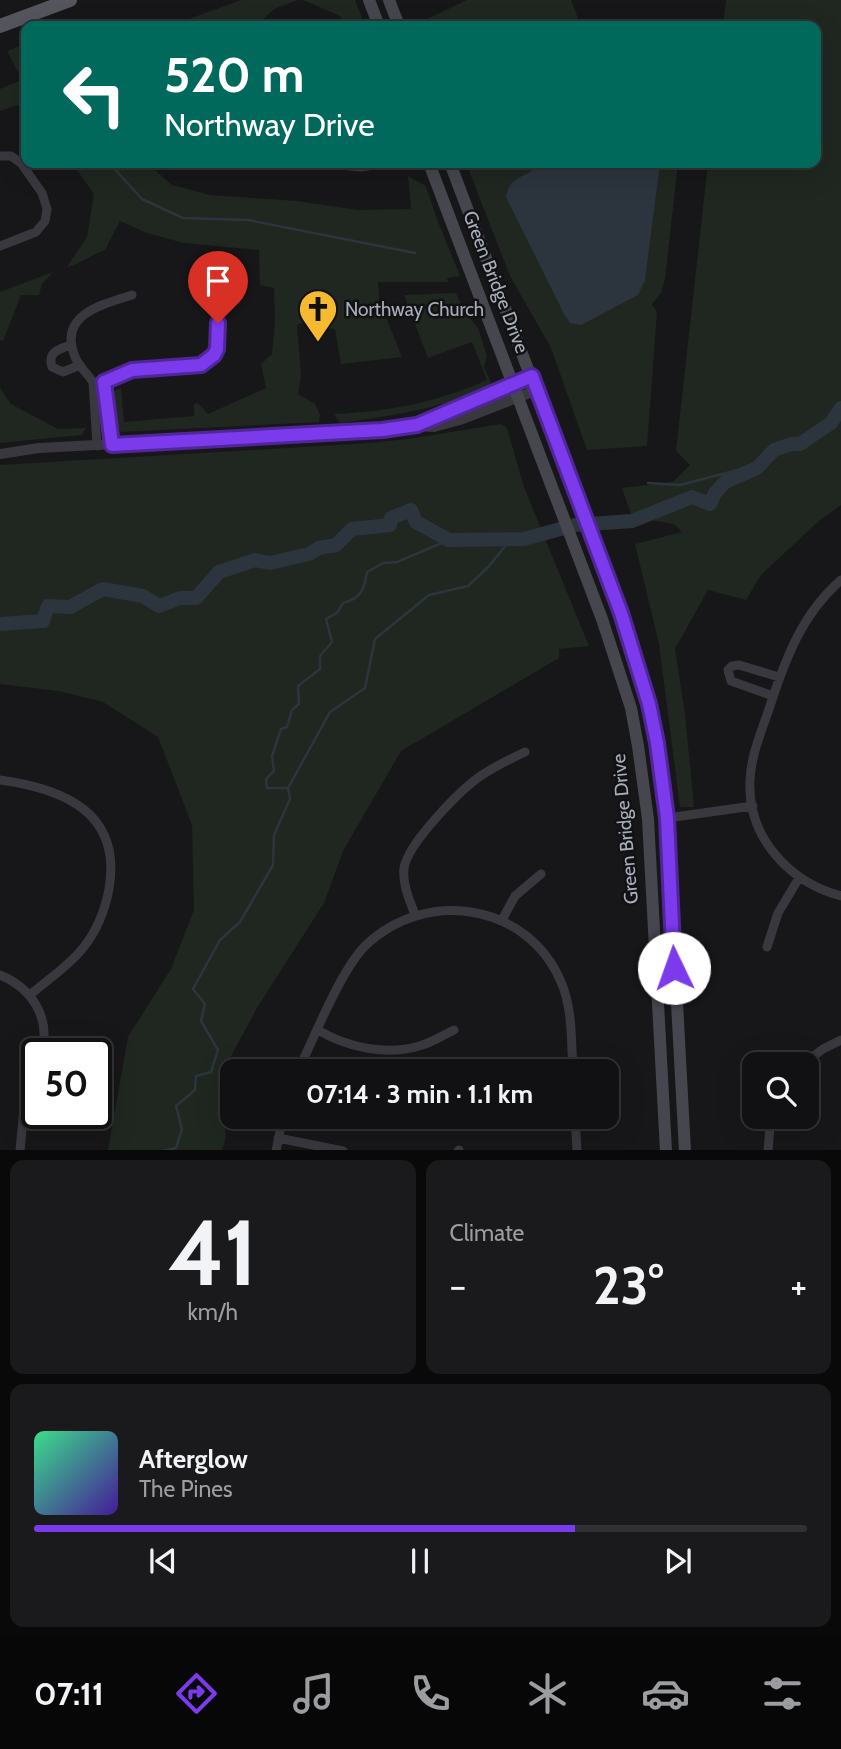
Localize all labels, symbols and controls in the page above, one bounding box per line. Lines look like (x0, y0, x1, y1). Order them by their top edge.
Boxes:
text: 520 m (164, 45, 304, 104)
icon: left (49, 49, 140, 140)
text: Northway Drive (164, 105, 375, 144)
street label: Green Bridge Drive (458, 208, 534, 357)
pin (188, 251, 248, 323)
icon: arrive (199, 262, 237, 300)
church icon: Northway Church (297, 288, 339, 343)
place label: Northway Church (345, 298, 484, 321)
street label: Green Bridge Drive (607, 753, 643, 905)
position arrow (637, 931, 711, 1005)
speed limit sign: 50 (21, 1038, 112, 1129)
map controls (742, 1052, 819, 1129)
button: search (742, 1052, 819, 1129)
text: 07:14 · 3 min · 1.1 km (306, 1078, 533, 1110)
text: 41 (168, 1197, 257, 1308)
text: Climate (450, 1219, 524, 1247)
text: 23° (593, 1254, 664, 1317)
text: − (450, 1262, 466, 1309)
text: + (790, 1262, 807, 1309)
text: km/h (188, 1298, 238, 1326)
text: Afterglow (139, 1443, 248, 1475)
text: The Pines (139, 1475, 233, 1503)
icon: previous (144, 1542, 182, 1580)
icon: pause (401, 1542, 439, 1580)
icon: next (659, 1542, 697, 1580)
icon: directions (172, 1669, 221, 1718)
icon: music (289, 1669, 338, 1718)
icon: phone (406, 1669, 455, 1718)
icon: climate (523, 1669, 572, 1718)
icon: car (641, 1669, 690, 1718)
icon: filters (758, 1669, 807, 1718)
text: 07:11 (34, 1674, 104, 1713)

